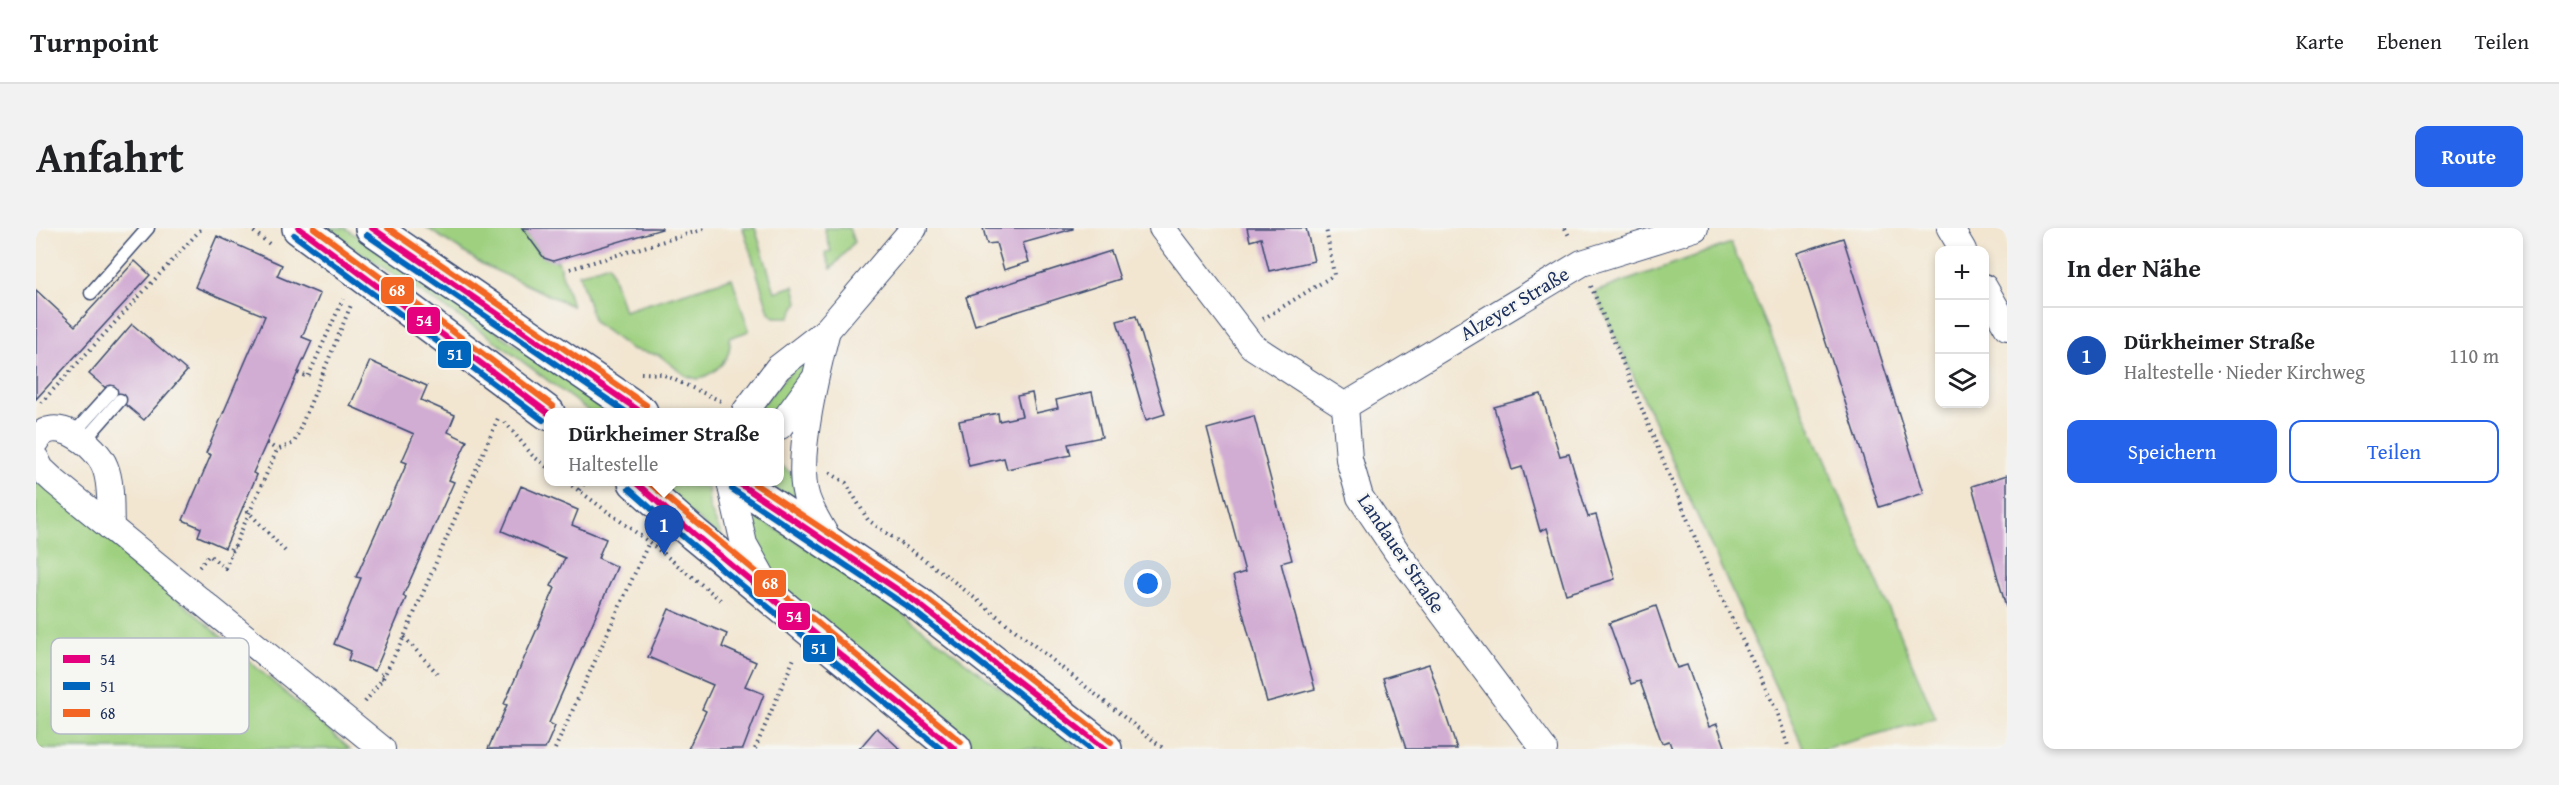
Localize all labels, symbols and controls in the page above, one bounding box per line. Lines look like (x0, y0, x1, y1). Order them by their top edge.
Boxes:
text: Turnpoint (30, 21, 159, 62)
text: Karte (2296, 26, 2344, 57)
text: Ebenen (2377, 26, 2442, 57)
text: Teilen (2475, 26, 2529, 57)
text: Anfahrt (36, 126, 184, 187)
button: Route (2415, 126, 2523, 187)
map controls (1935, 246, 1989, 408)
button: + (1935, 246, 1989, 300)
text: In der Nähe (2067, 248, 2201, 287)
street label: Alzeyer Straße (1454, 259, 1574, 347)
line badge: 68 (380, 276, 415, 305)
text: 68 (389, 278, 405, 302)
button: − (1935, 300, 1989, 354)
line badge: 54 (406, 306, 441, 335)
text: 54 (416, 308, 432, 332)
text: Dürkheimer Straße (2124, 325, 2315, 357)
line badge: 51 (437, 340, 472, 369)
text: 1 (2081, 341, 2092, 370)
text: 110 m (2449, 341, 2499, 370)
text: 51 (447, 342, 463, 366)
button: layers (1935, 354, 1989, 408)
text: Haltestelle · Nieder Kirchweg (2124, 357, 2365, 386)
popup (544, 408, 784, 486)
text: Dürkheimer Straße (569, 417, 759, 449)
button: Speichern (2067, 420, 2277, 483)
button: Teilen (2289, 420, 2499, 483)
text: Haltestelle (569, 449, 658, 478)
street label: Landauer Straße (1351, 487, 1453, 619)
pin: 1 (644, 506, 684, 555)
line badge: 68 (753, 569, 787, 598)
your location (1133, 569, 1162, 598)
text: 68 (762, 571, 778, 595)
line badge: 54 (777, 602, 811, 631)
text: 54 (786, 604, 802, 628)
line badge: 51 (802, 634, 836, 663)
text: 51 (811, 636, 827, 660)
legend (51, 638, 249, 734)
text: 54 (100, 647, 116, 671)
text: 51 (100, 674, 115, 698)
text: 68 (100, 701, 116, 725)

